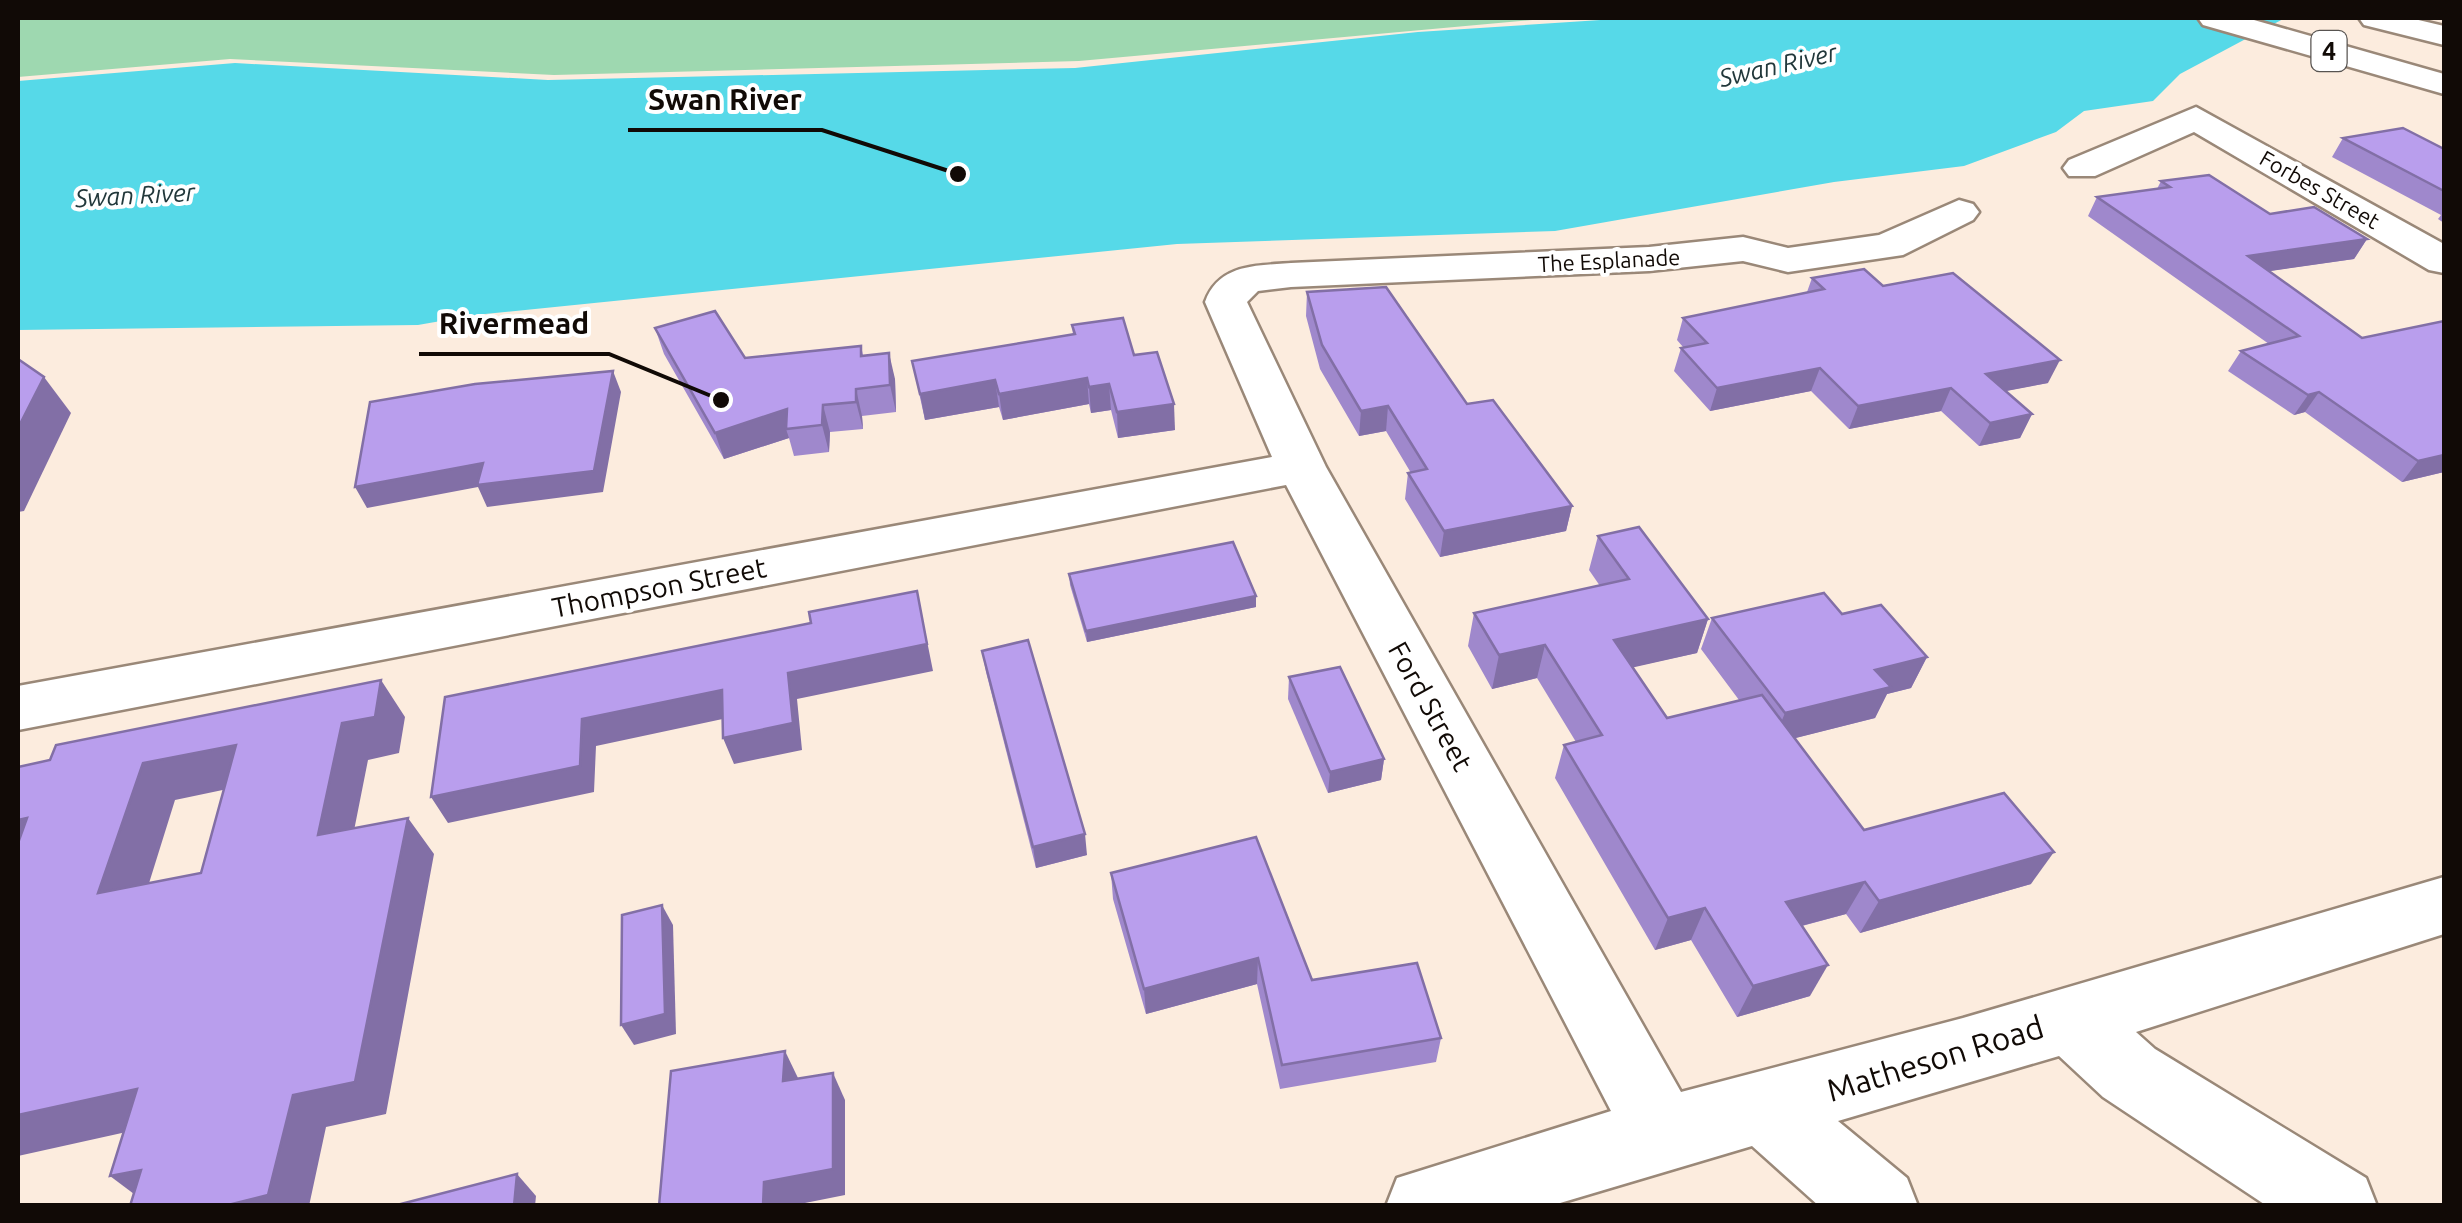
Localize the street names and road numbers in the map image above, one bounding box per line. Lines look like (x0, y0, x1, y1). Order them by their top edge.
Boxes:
road number: 4 (2312, 31, 2346, 71)
street label: Forbes Street (2256, 145, 2384, 233)
street label: The Esplanade (1537, 244, 1681, 276)
street label: Thompson Street (549, 551, 769, 623)
street label: Ford Street (1383, 636, 1479, 776)
street label: Matheson Road (1822, 1008, 2048, 1108)

